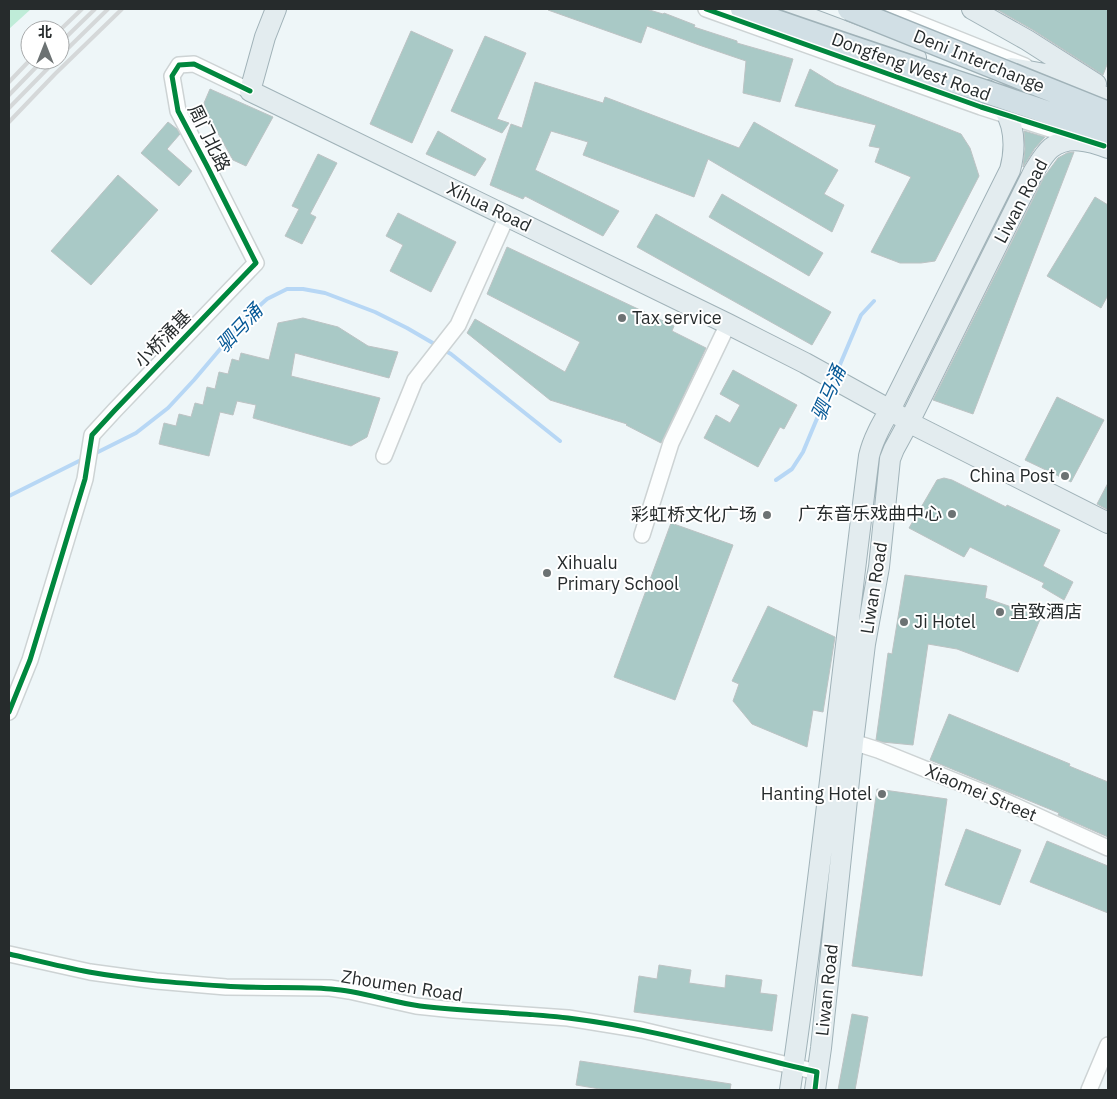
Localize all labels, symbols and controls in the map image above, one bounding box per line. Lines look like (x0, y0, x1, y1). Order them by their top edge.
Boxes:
north arrow (20, 20, 70, 70)
text: 北 (38, 23, 52, 41)
street label: Deni Interchange (910, 24, 1048, 97)
street label: Dongfeng West Road (828, 27, 994, 106)
street label: 周门北路 (183, 100, 236, 175)
street label: Liwan Road (989, 154, 1052, 247)
street label: Xihua Road (443, 176, 535, 237)
water label: 驷马涌 (211, 298, 269, 357)
street label: 小桥涌基 (129, 305, 196, 373)
place label: Tax service (632, 306, 722, 329)
marker: Tax service (616, 312, 628, 324)
water label: 驷马涌 (806, 360, 851, 424)
place label: China Post (969, 464, 1055, 487)
marker: China Post (1059, 470, 1071, 482)
place label: 广东音乐戏曲中心 (798, 502, 942, 525)
place label: 彩虹桥文化广场 (631, 503, 757, 526)
marker: 广东音乐戏曲中心 (946, 508, 958, 520)
marker: 彩虹桥文化广场 (761, 509, 773, 521)
street label: Liwan Road (855, 540, 892, 635)
place label: Xihualu Primary School (557, 551, 679, 595)
marker: Xihualu Primary School (541, 567, 553, 579)
place label: 宜致酒店 (1010, 600, 1082, 623)
marker: 宜致酒店 (994, 606, 1006, 618)
place label: Ji Hotel (914, 610, 976, 633)
marker: Ji Hotel (898, 616, 910, 628)
street label: Xiaomei Street (922, 759, 1040, 826)
place label: Hanting Hotel (761, 782, 872, 805)
marker: Hanting Hotel (876, 788, 888, 800)
street label: Liwan Road (810, 943, 843, 1037)
street label: Zhoumen Road (340, 965, 464, 1006)

